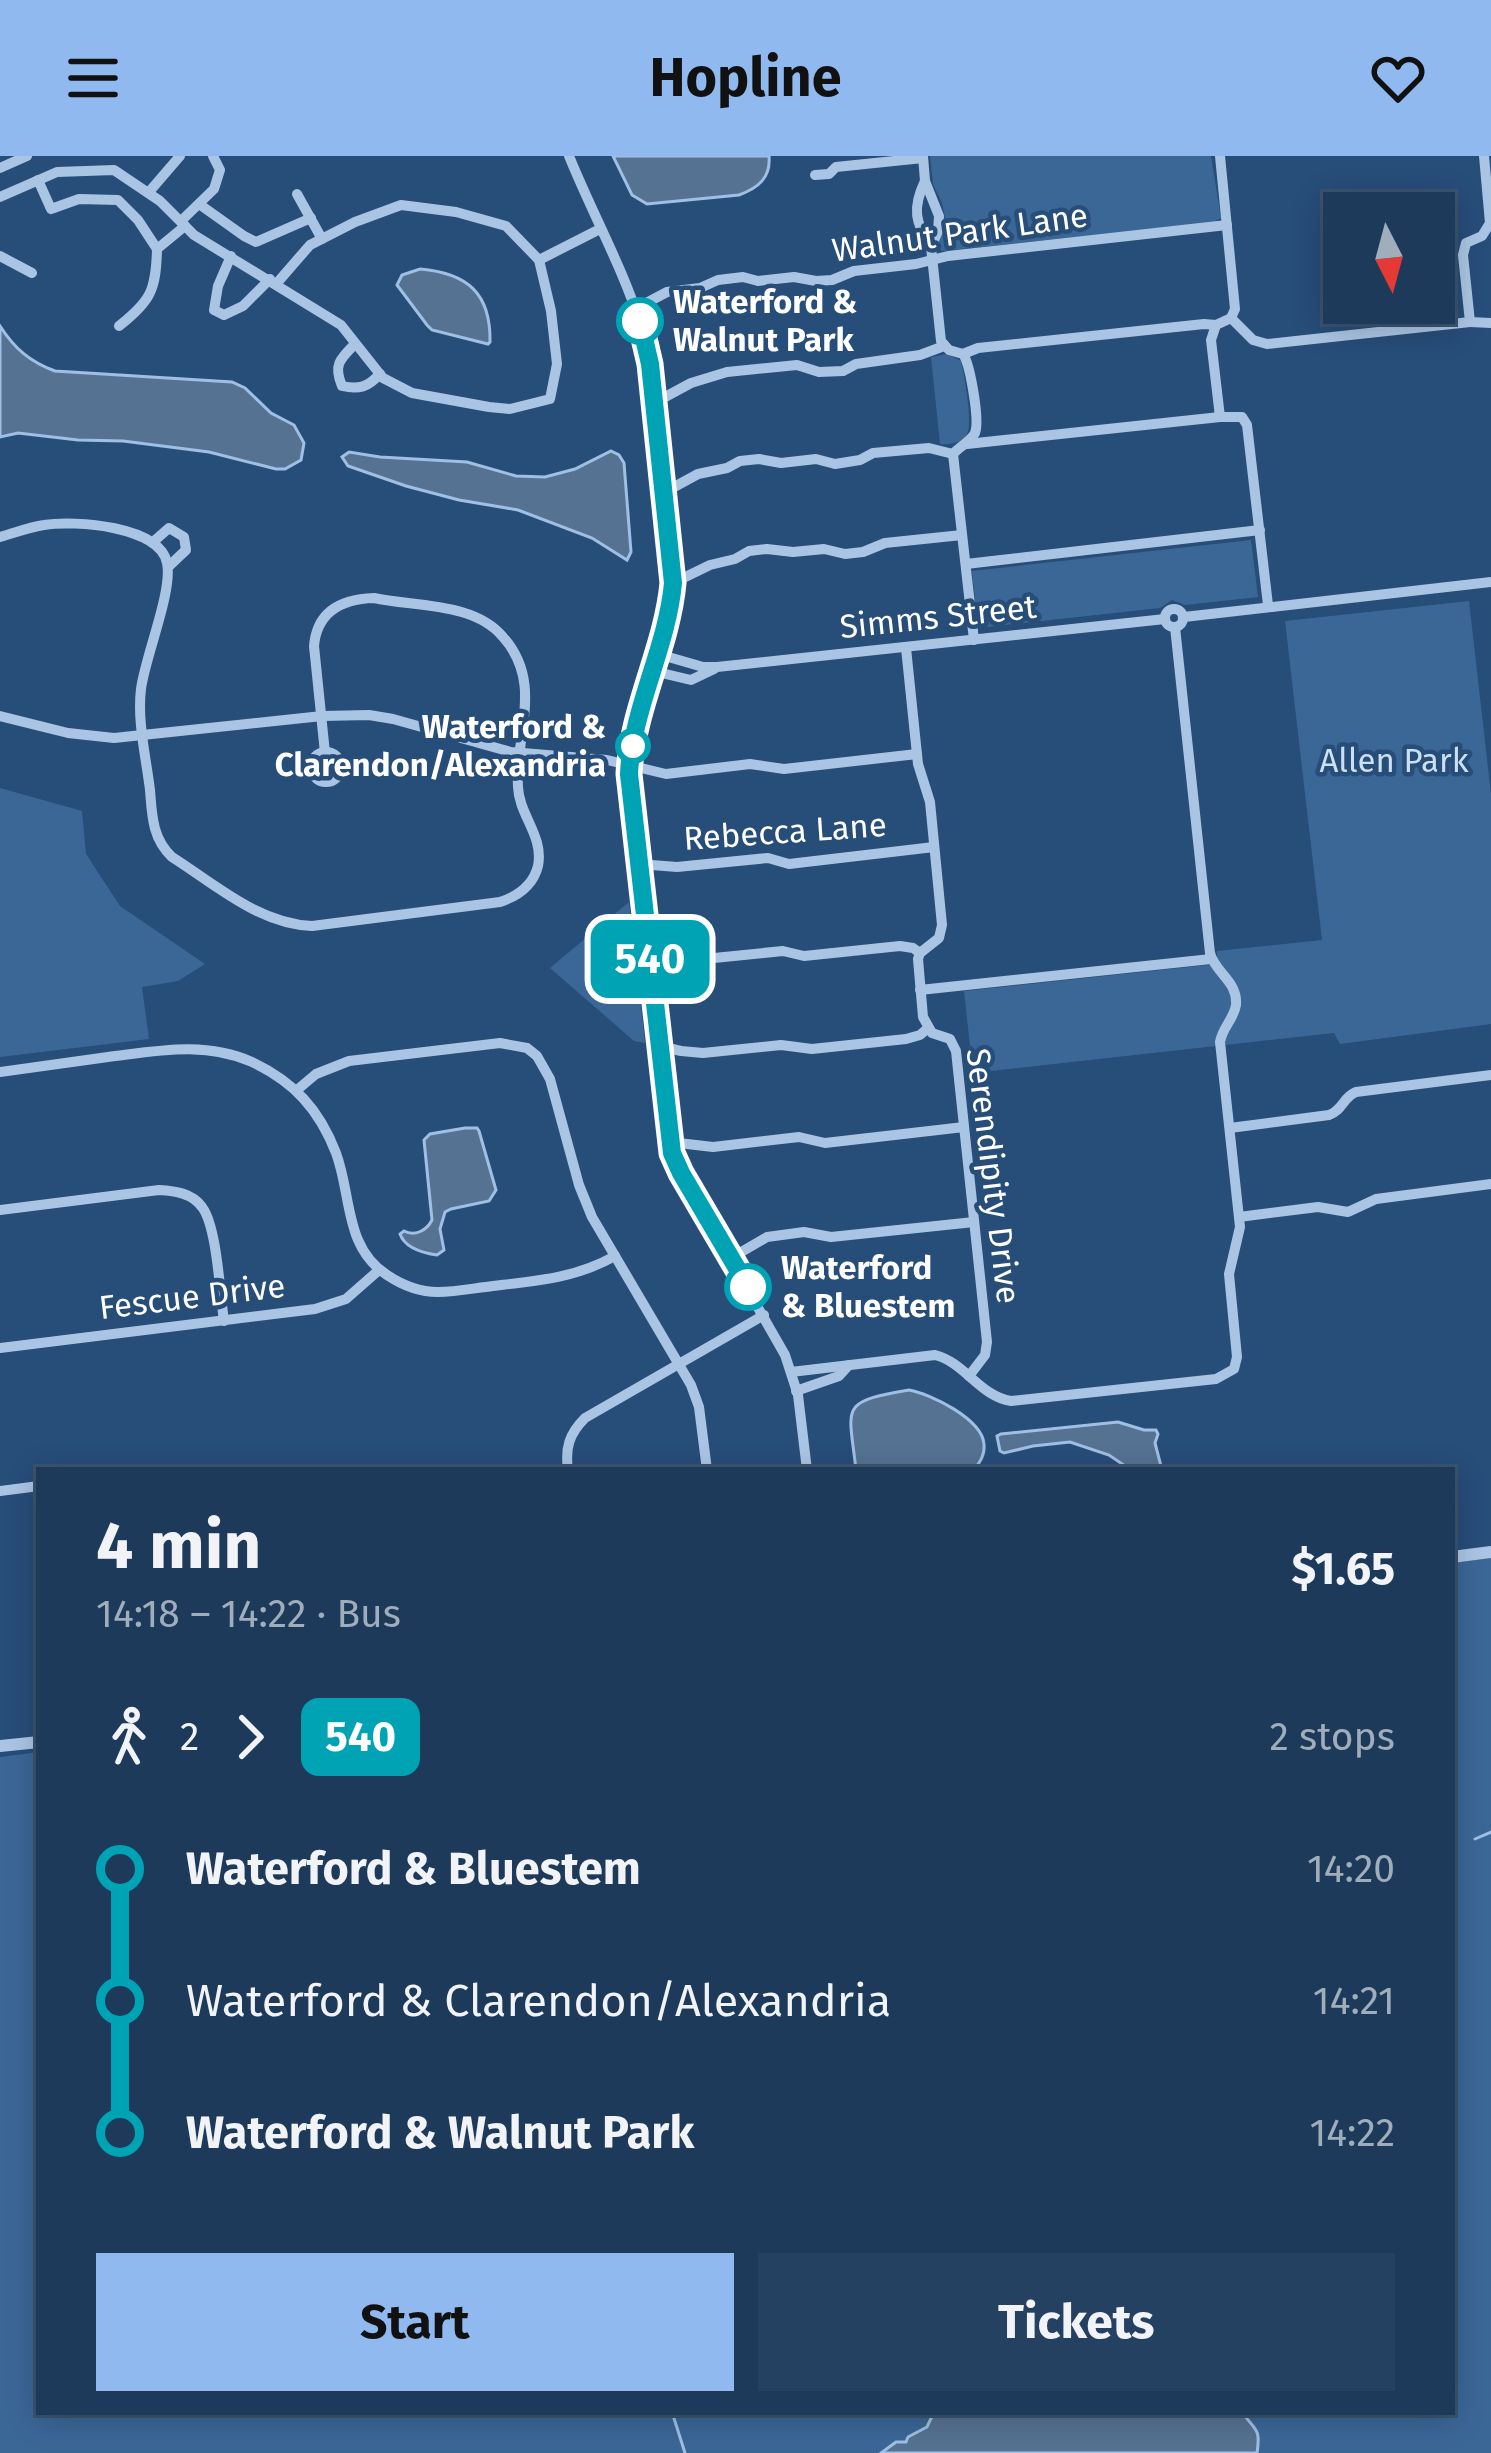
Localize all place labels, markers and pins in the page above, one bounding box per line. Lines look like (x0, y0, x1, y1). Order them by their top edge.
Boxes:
place label: Waterford & Walnut Park (673, 282, 857, 360)
marker: Waterford & Walnut Park (618, 299, 662, 343)
place label: Waterford & Clarendon/Alexandria (275, 707, 606, 785)
marker: Waterford & Clarendon/Alexandria (617, 730, 649, 762)
place label: Waterford & Bluestem (781, 1248, 955, 1326)
marker: Waterford & Bluestem (726, 1265, 770, 1309)

